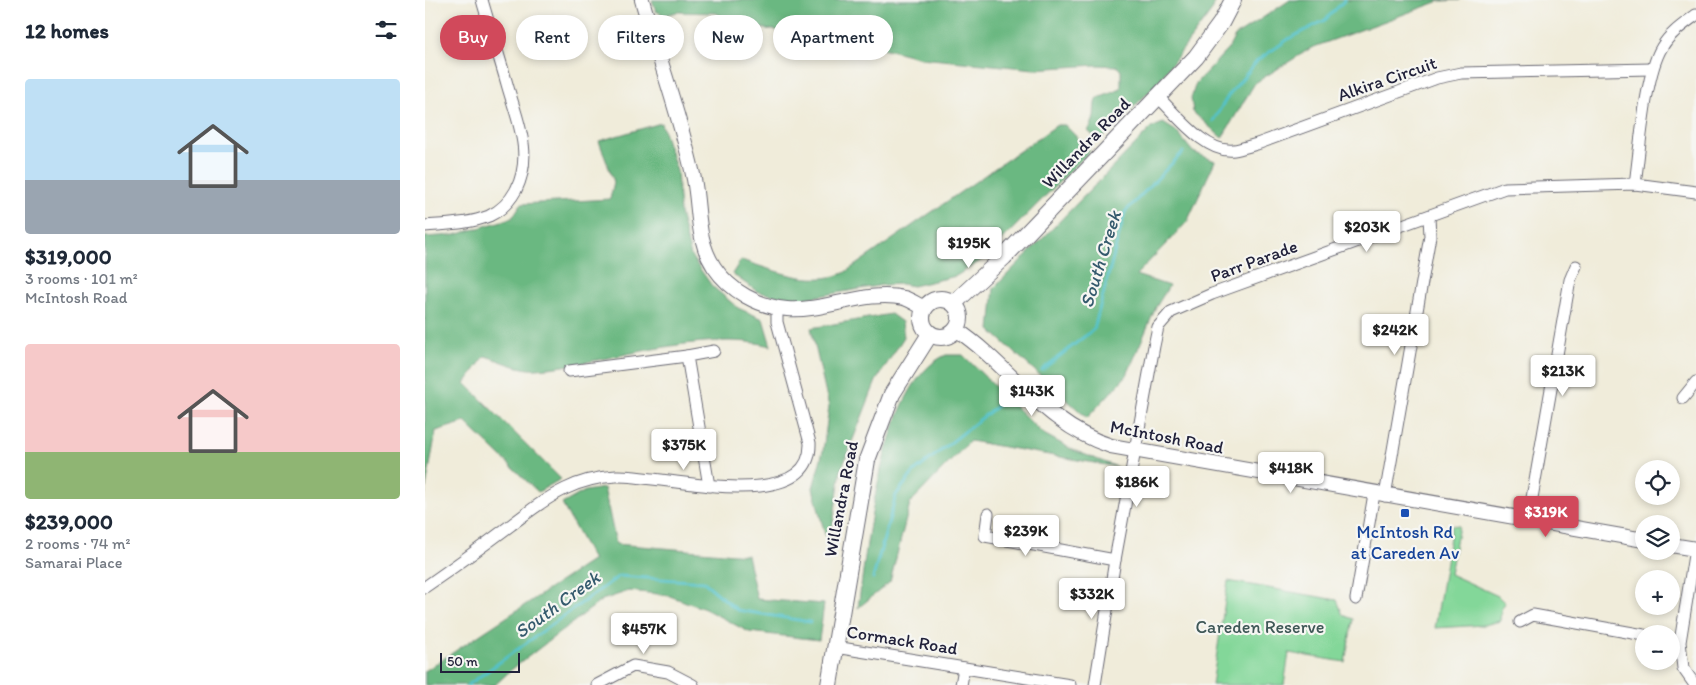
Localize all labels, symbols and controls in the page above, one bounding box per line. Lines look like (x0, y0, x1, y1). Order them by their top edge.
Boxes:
chip: Buy (440, 15, 506, 60)
chip: Rent (516, 15, 588, 60)
chip: Filters (598, 15, 684, 60)
chip: New (694, 15, 763, 60)
chip: Apartment (773, 15, 893, 60)
icon: filters (372, 16, 400, 44)
text: 12 homes (25, 18, 109, 43)
street label: Alkira Circuit (1335, 52, 1440, 106)
street label: Willandra Road (1037, 93, 1135, 193)
icon: home (168, 111, 258, 201)
water label: South Creek (1075, 207, 1126, 310)
pin: $203K (1332, 210, 1402, 253)
text: $203K (1344, 217, 1390, 236)
pin: $195K (934, 226, 1004, 269)
text: $195K (948, 233, 990, 252)
street label: Parr Parade (1207, 235, 1301, 287)
text: $319,000 (25, 244, 112, 269)
text: 3 rooms · 101 m² (25, 269, 138, 288)
text: McIntosh Road (25, 288, 127, 307)
pin: $242K (1360, 314, 1430, 356)
text: $242K (1373, 320, 1417, 339)
pin: $213K (1528, 354, 1598, 397)
text: $213K (1542, 361, 1584, 380)
pin: $143K (997, 374, 1067, 417)
icon: home (168, 376, 258, 466)
text: $143K (1010, 381, 1054, 400)
street label: McIntosh Road (1108, 415, 1226, 459)
pin: $375K (649, 428, 719, 471)
text: $375K (662, 435, 706, 454)
street label: Willandra Road (819, 439, 863, 559)
pin: $418K (1256, 452, 1326, 494)
text: $418K (1269, 458, 1313, 477)
map controls (1635, 460, 1680, 670)
button: locate (1635, 460, 1680, 505)
pin: $186K (1102, 466, 1172, 508)
text: $186K (1116, 472, 1159, 491)
pin: $319K (1511, 496, 1581, 538)
text: $319K (1525, 502, 1567, 521)
marker: McIntosh Rd at Careden Av (1399, 507, 1411, 519)
text: $239,000 (25, 509, 113, 534)
pin: $239K (991, 514, 1061, 557)
button: layers (1635, 515, 1680, 560)
text: $239K (1004, 521, 1048, 540)
place label: McIntosh Rd at Careden Av (1351, 521, 1460, 564)
text: 2 rooms · 74 m² (25, 534, 130, 553)
text: Samarai Place (25, 553, 122, 572)
water label: South Creek (510, 565, 605, 643)
button: + (1635, 570, 1680, 615)
pin: $332K (1057, 578, 1127, 620)
text: $332K (1070, 584, 1114, 603)
pin: $457K (609, 612, 679, 655)
park label: Careden Reserve (1196, 616, 1324, 638)
text: $457K (622, 619, 666, 638)
street label: Cormack Road (845, 620, 959, 660)
button: − (1635, 625, 1680, 670)
scale bar (440, 650, 520, 673)
text: 50 m (447, 653, 478, 670)

